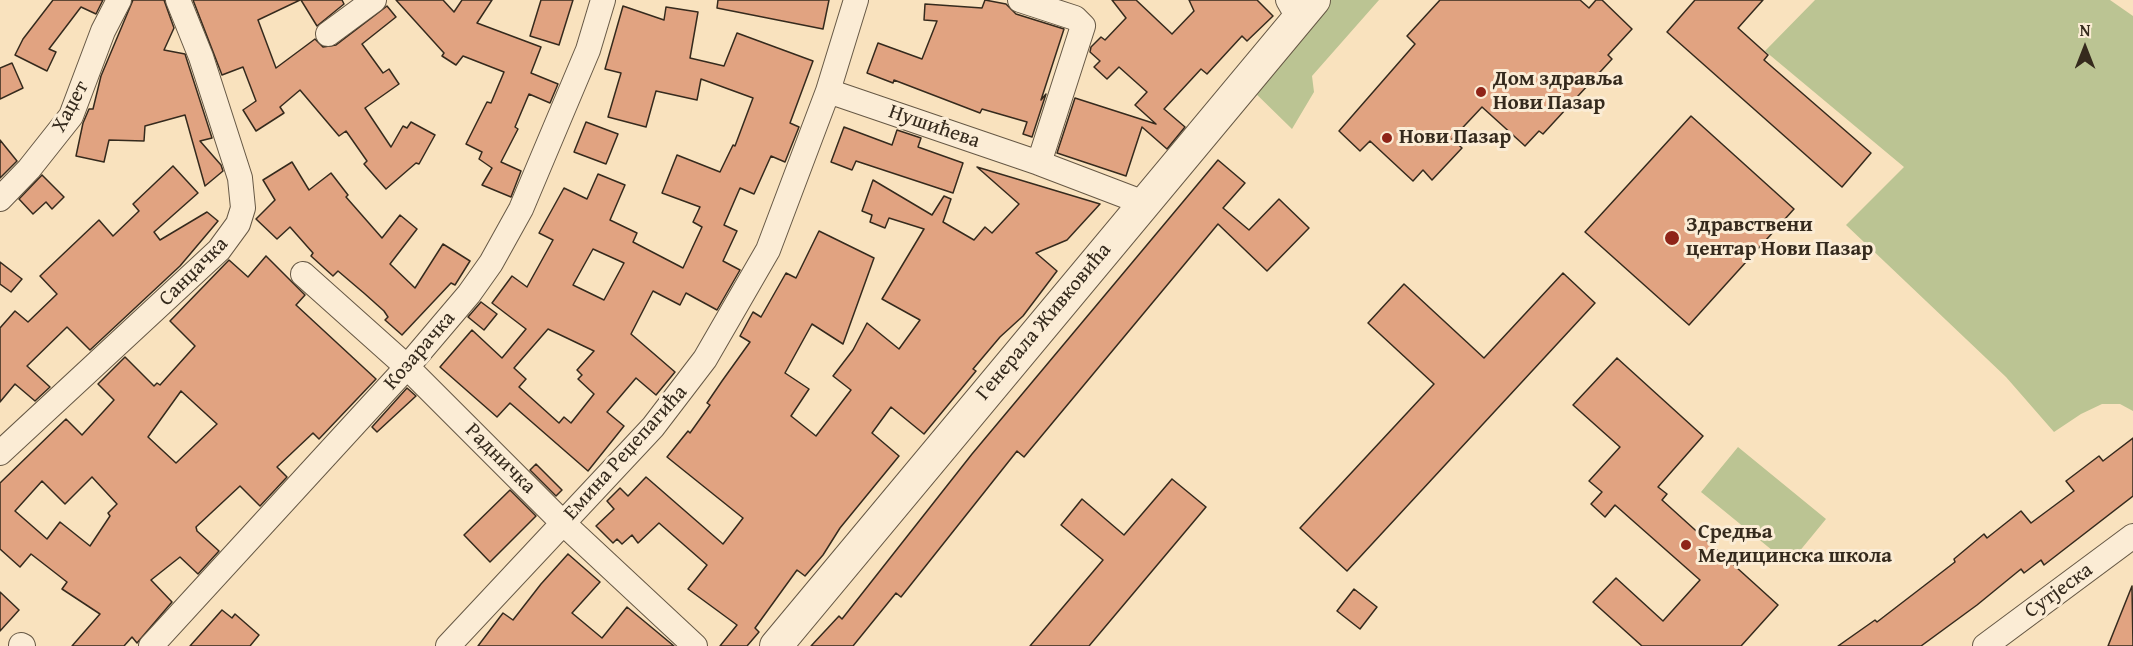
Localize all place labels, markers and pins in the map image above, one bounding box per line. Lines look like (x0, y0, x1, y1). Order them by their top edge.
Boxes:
place label: Дом здравља Нови Пазар (1493, 67, 1623, 117)
marker: Дом здравља Нови Пазар (1474, 85, 1488, 99)
place label: Нови Пазар (1399, 125, 1511, 151)
marker: Нови Пазар (1380, 131, 1394, 145)
place label: Здравствени центар Нови Пазар (1686, 213, 1873, 263)
marker: Здравствени центар Нови Пазар (1663, 229, 1681, 247)
place label: Средња Медицинска школа (1698, 520, 1892, 570)
marker: Средња Медицинска школа (1679, 538, 1693, 552)

